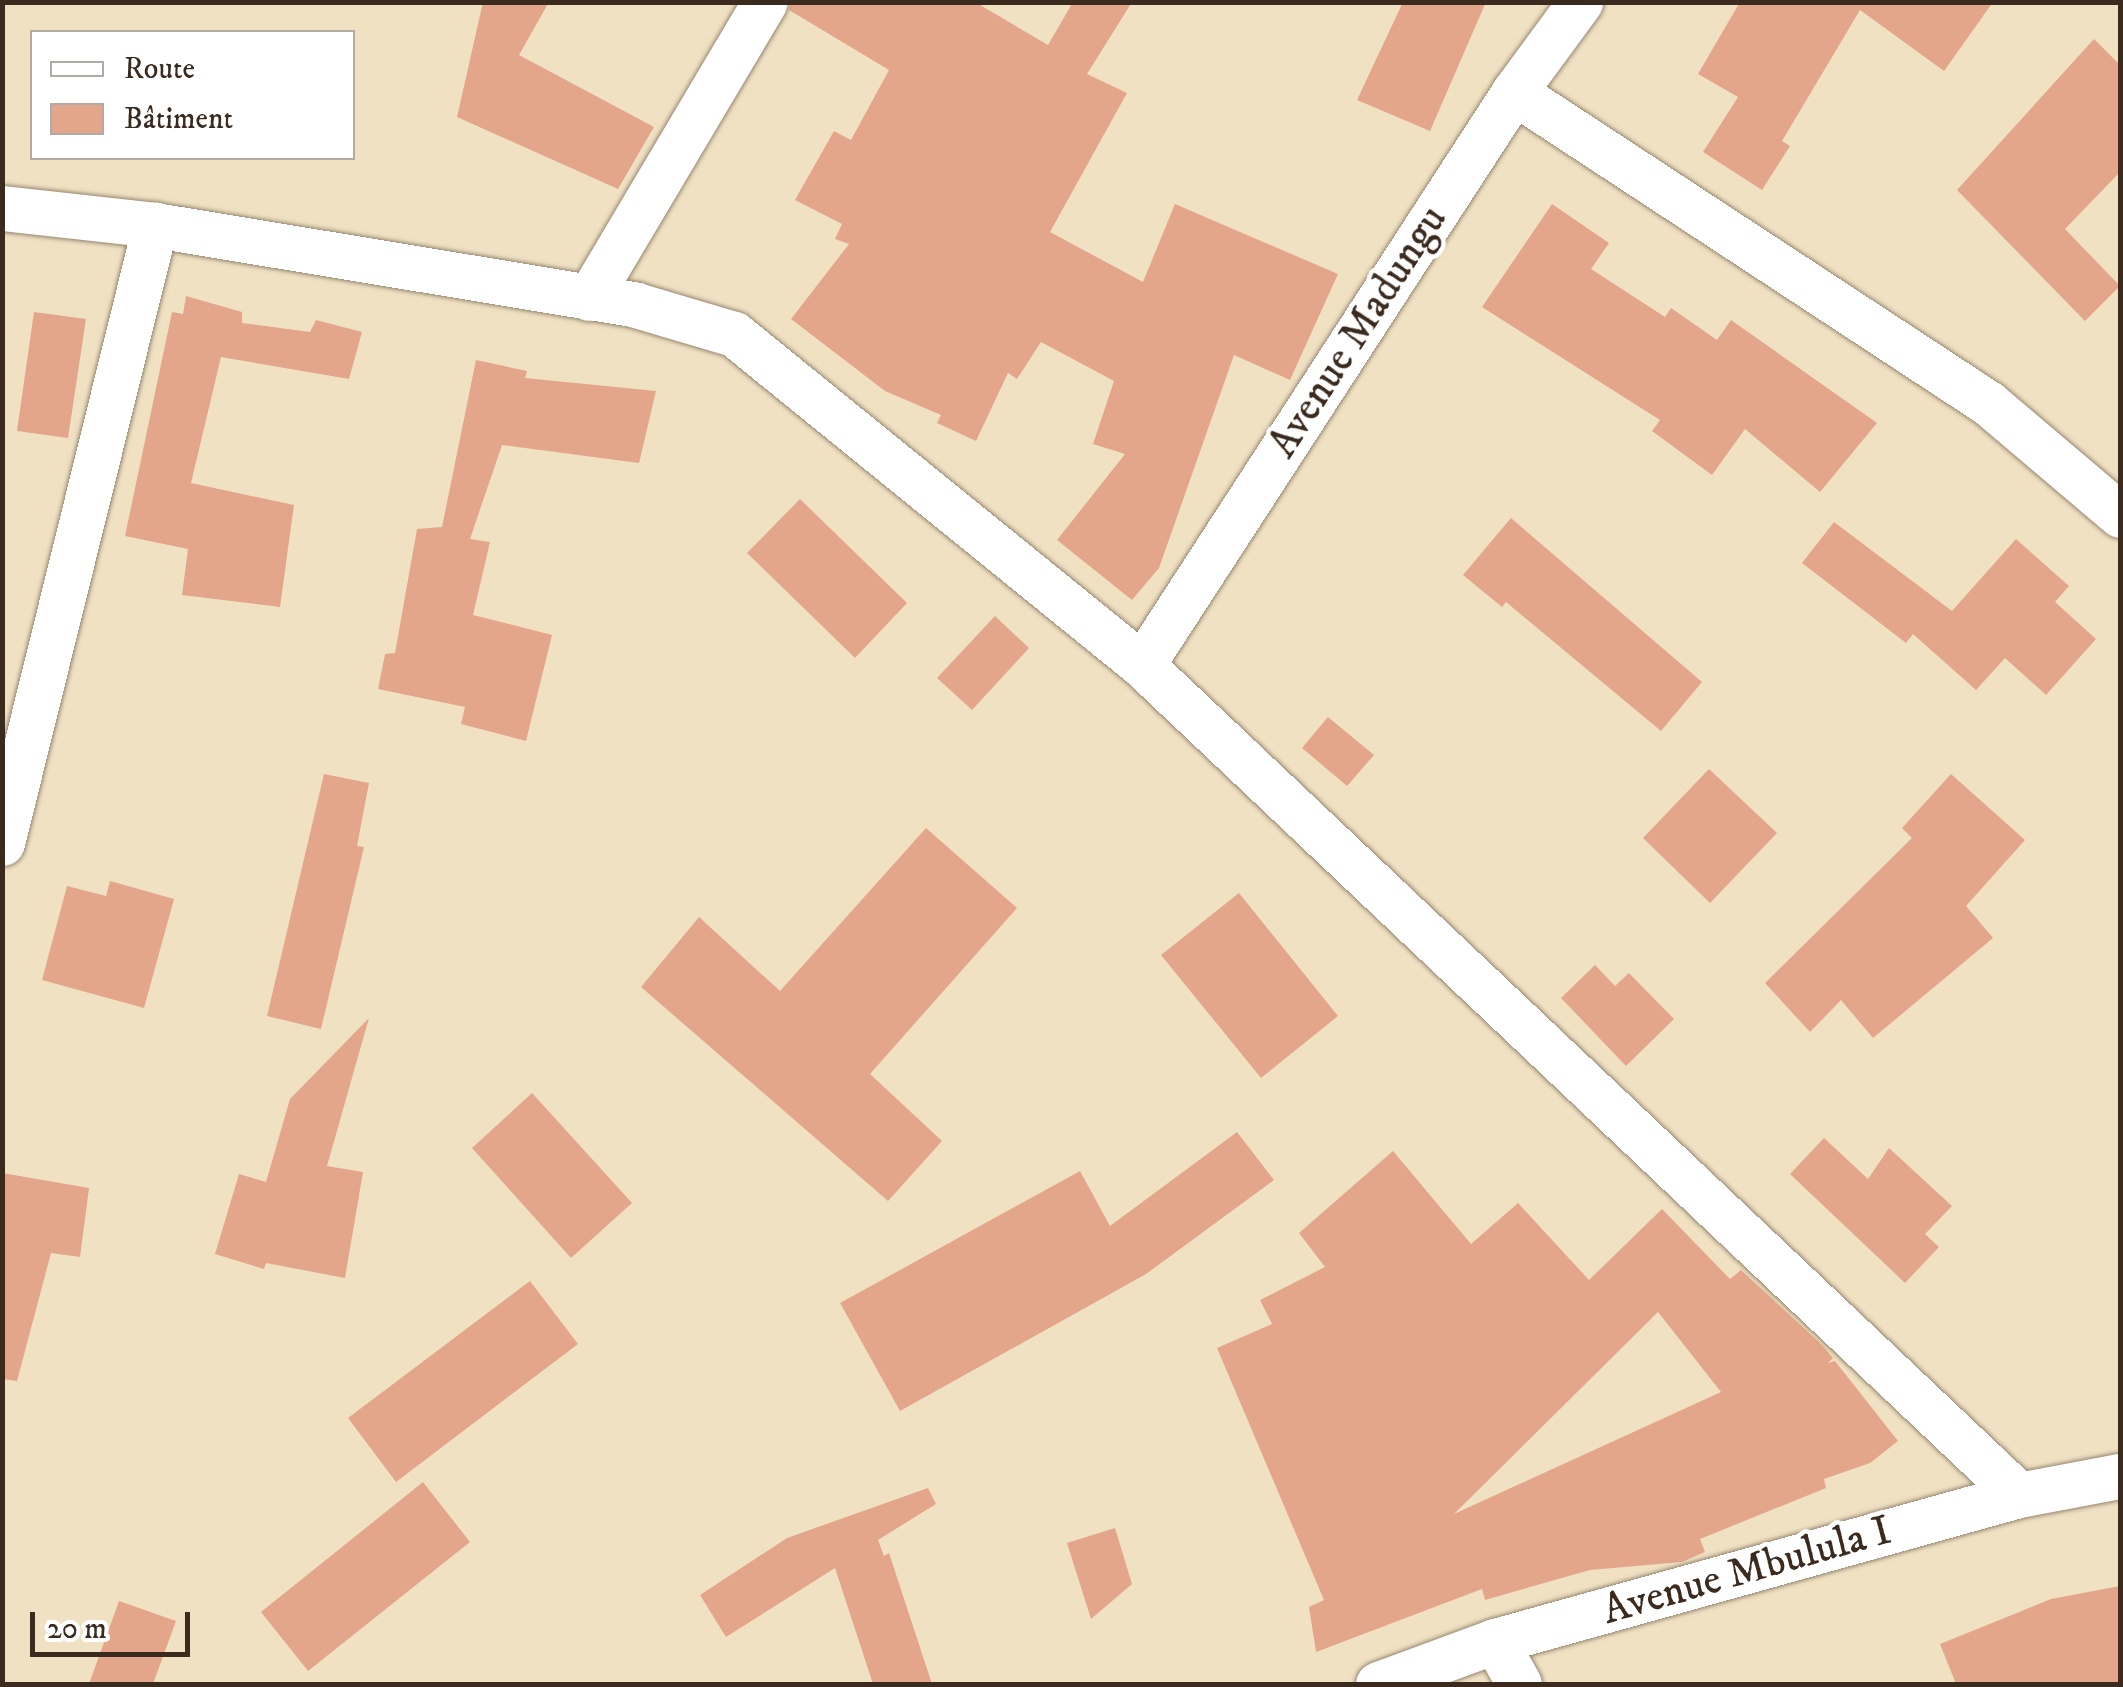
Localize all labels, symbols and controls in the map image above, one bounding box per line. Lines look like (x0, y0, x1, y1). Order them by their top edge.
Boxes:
legend (30, 30, 355, 160)
text: Route (124, 51, 195, 88)
text: Bâtiment (124, 101, 233, 138)
street label: Avenue Madungu (1258, 197, 1458, 467)
street label: Avenue Mbulula I (1597, 1506, 1897, 1636)
scale bar (35, 1592, 195, 1654)
text: 20 m (47, 1611, 107, 1648)

